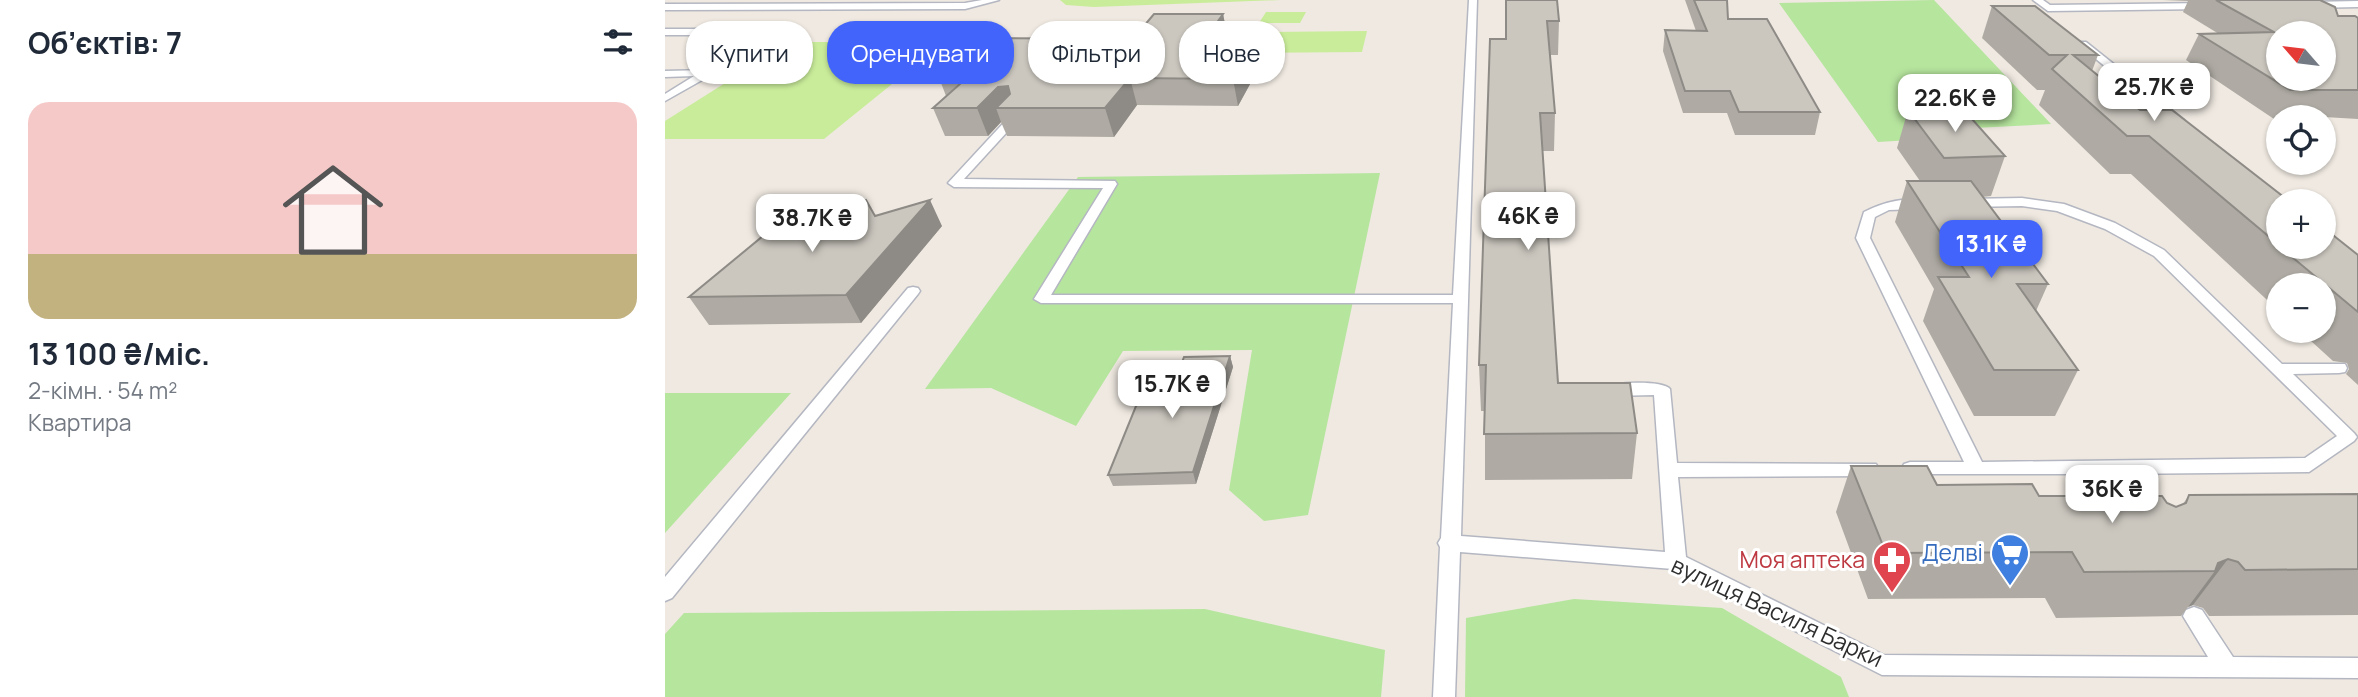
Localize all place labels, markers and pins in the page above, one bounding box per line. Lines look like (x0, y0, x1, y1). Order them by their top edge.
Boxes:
pin: 25.7K ₴ (2089, 64, 2219, 123)
pin: 22.6K ₴ (1890, 74, 2020, 134)
pin: 46K ₴ (1479, 192, 1577, 252)
pin: 38.7K ₴ (747, 194, 877, 254)
pin: 13.1K ₴ (1926, 220, 2056, 280)
pin: 15.7K ₴ (1107, 360, 1237, 420)
pin: 36K ₴ (2063, 466, 2161, 525)
supermarket icon: Делві (1989, 532, 2031, 587)
place label: Делві (1922, 536, 1983, 568)
pharmacy icon: Моя аптека (1871, 539, 1913, 594)
place label: Моя аптека (1740, 543, 1865, 575)

